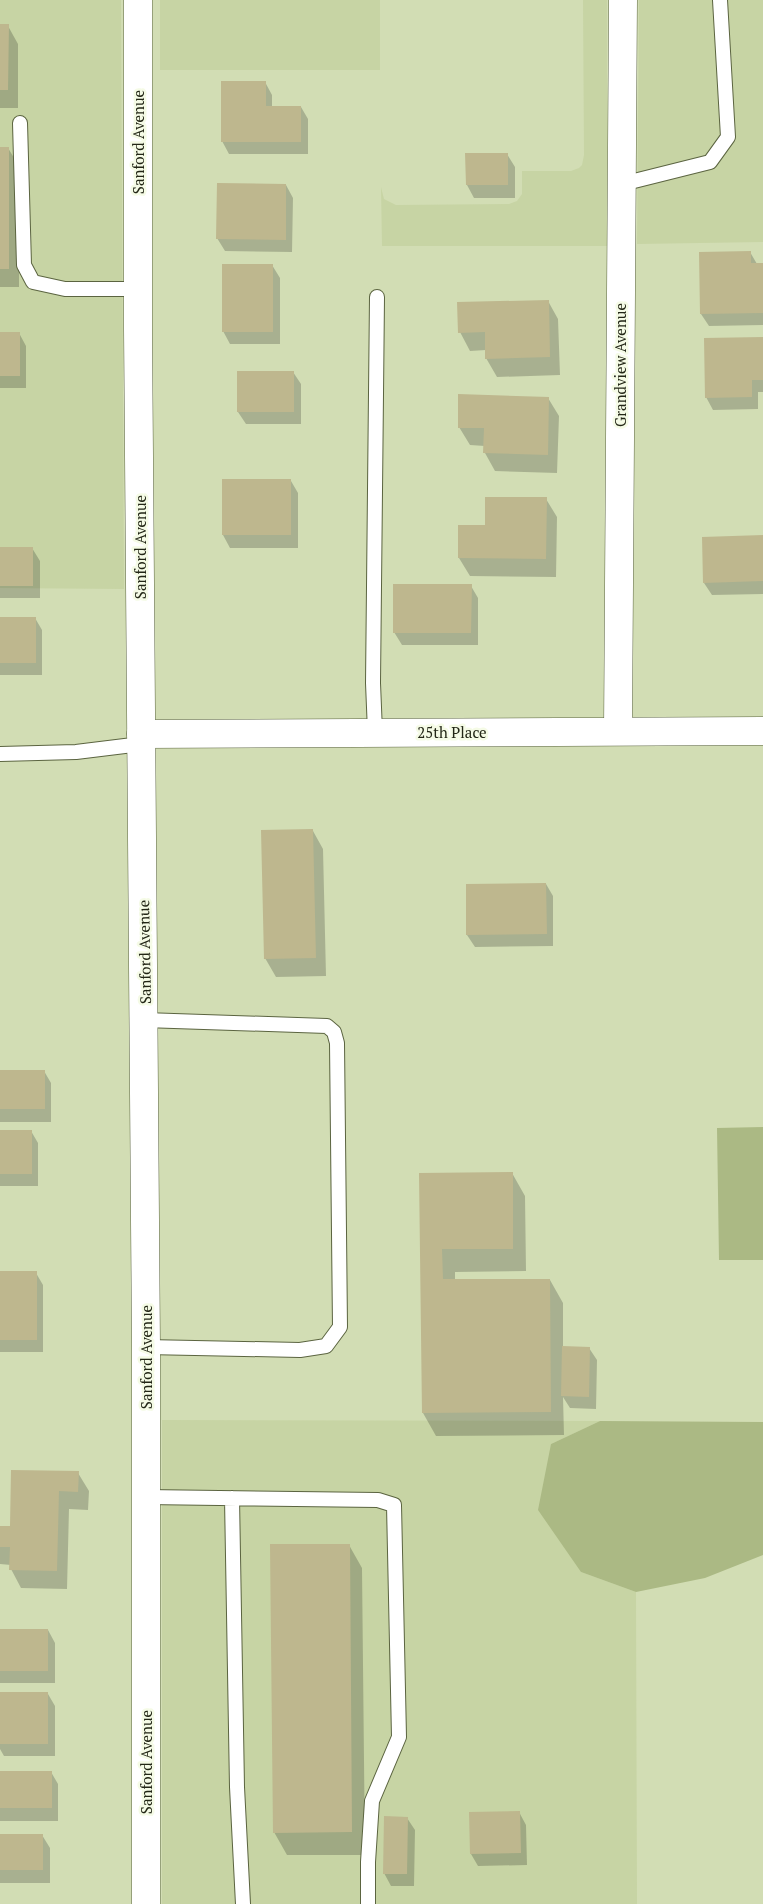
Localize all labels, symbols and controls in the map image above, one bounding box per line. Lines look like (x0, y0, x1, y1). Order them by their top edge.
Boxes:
street label: Sanford Avenue (128, 90, 148, 194)
street label: Grandview Avenue (610, 303, 630, 427)
street label: Sanford Avenue (130, 495, 150, 599)
street label: 25th Place (417, 722, 487, 742)
street label: Sanford Avenue (133, 900, 155, 1004)
street label: Sanford Avenue (136, 1305, 156, 1409)
street label: Sanford Avenue (136, 1710, 156, 1814)

